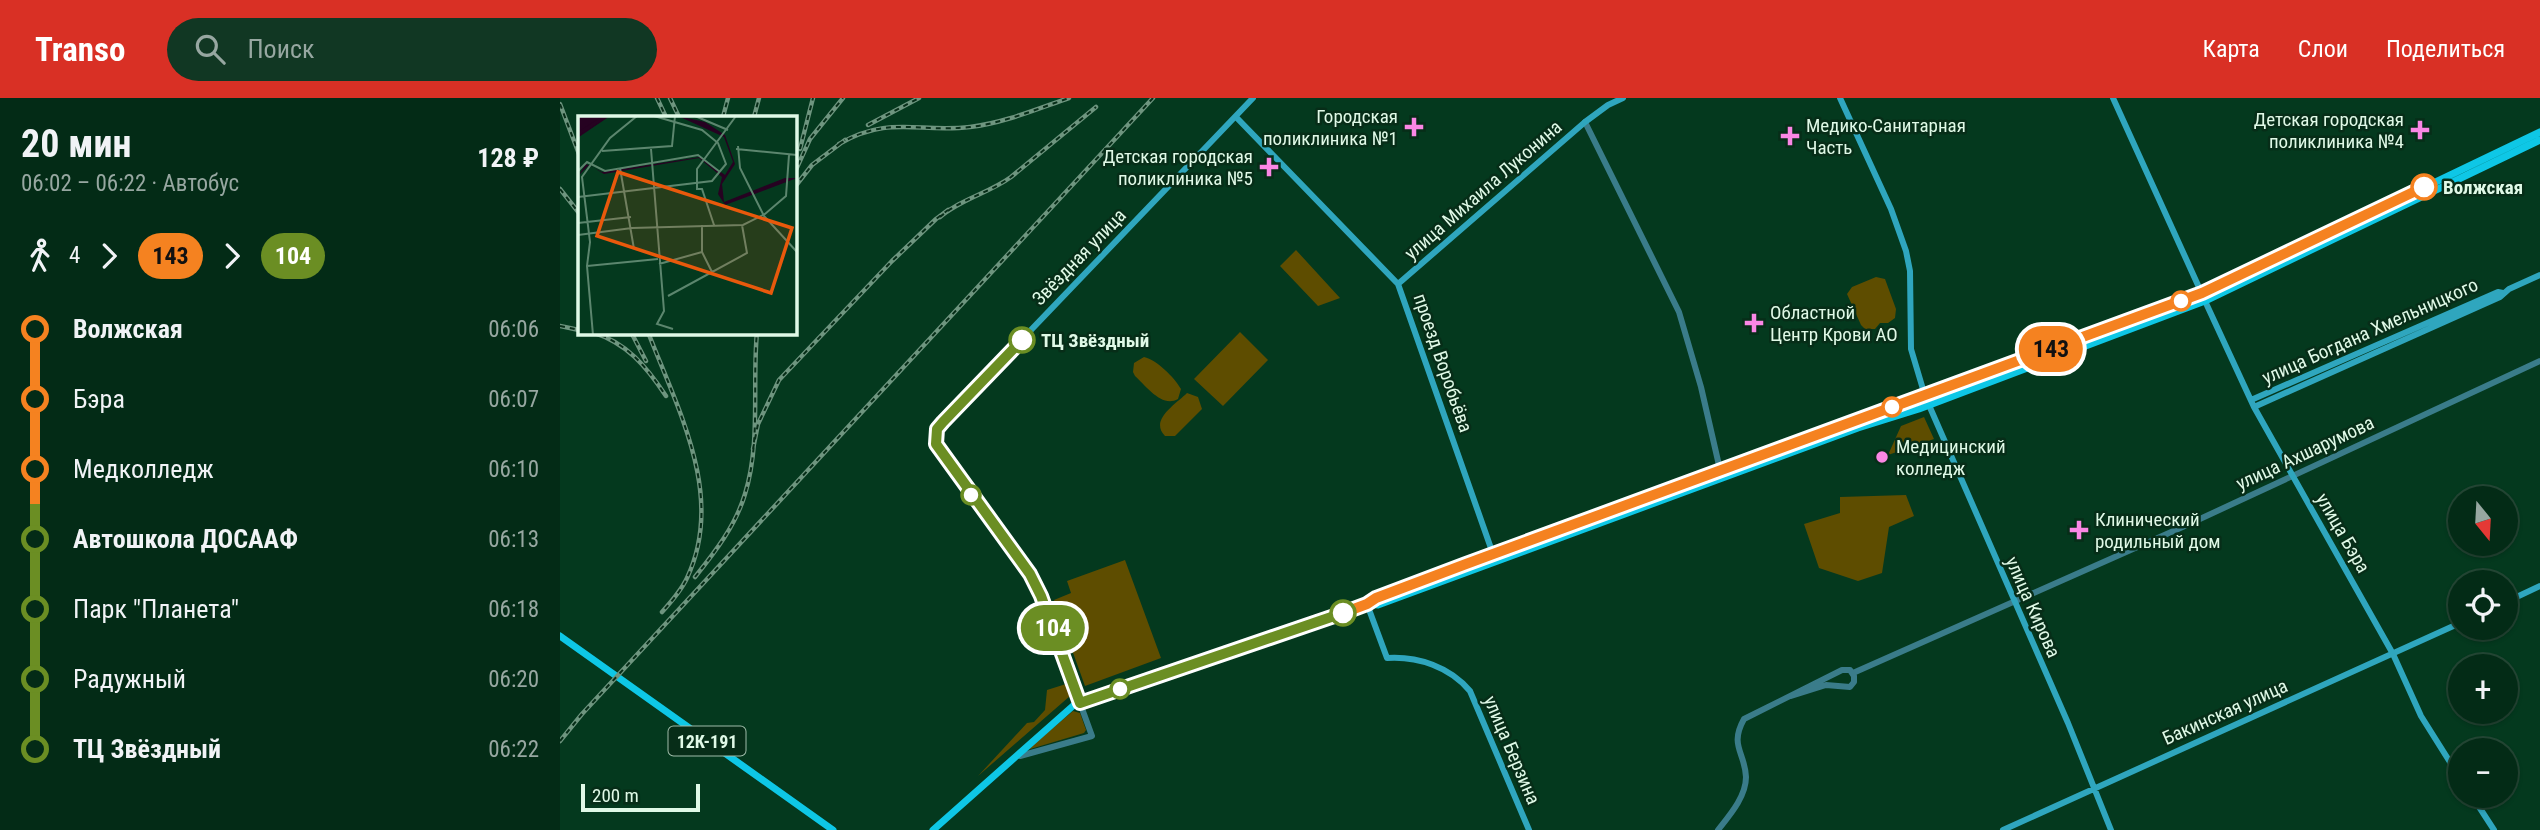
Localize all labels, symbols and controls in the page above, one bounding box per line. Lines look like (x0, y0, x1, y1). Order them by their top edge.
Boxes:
search box (167, 18, 657, 81)
text: Transo (35, 30, 125, 69)
icon: search (191, 30, 229, 68)
text: Поиск (247, 34, 314, 64)
text: Карта (2202, 35, 2260, 63)
text: Слои (2298, 35, 2348, 63)
text: Поделиться (2386, 35, 2505, 63)
place label: Городская поликлиника №1 (1263, 105, 1398, 150)
place label: Детская городская поликлиника №4 (2254, 108, 2404, 153)
place label: Медико-Санитарная Часть (1806, 114, 1966, 159)
street label: улица Михаила Луконина (1400, 115, 1566, 265)
inset map (578, 116, 796, 334)
marker: Городская поликлиника №1 (1404, 117, 1424, 137)
marker: Детская городская поликлиника №4 (2410, 120, 2430, 140)
text: 20 мин (21, 122, 131, 166)
marker: Медико-Санитарная Часть (1780, 126, 1800, 146)
text: 128 ₽ (477, 143, 539, 173)
place label: Детская городская поликлиника №5 (1103, 145, 1253, 190)
marker: Детская городская поликлиника №5 (1259, 157, 1279, 177)
text: 06:02 – 06:22 · Автобус (21, 170, 239, 197)
marker: Волжская (2411, 174, 2437, 200)
place label: Волжская (2443, 176, 2523, 199)
street label: Звёздная улица (1027, 204, 1131, 310)
icon: walk (21, 237, 59, 275)
icon: forward (90, 237, 128, 275)
icon: forward (213, 237, 251, 275)
text: 4 (69, 242, 80, 269)
text: 143 (152, 242, 189, 270)
text: 104 (275, 242, 311, 270)
street label: улица Богдана Хмельницкого (2258, 273, 2482, 389)
street label: проезд Воробьёва (1409, 291, 1477, 435)
unlabelled marker (2171, 291, 2191, 311)
place label: Областной Центр Крови АО (1770, 301, 1898, 346)
marker: Областной Центр Крови АО (1744, 313, 1764, 333)
text: Волжская (73, 314, 183, 344)
text: 06:06 (488, 316, 539, 343)
line badge: 143 (2011, 326, 2091, 372)
marker: ТЦ Звёздный (1009, 327, 1035, 353)
place label: ТЦ Звёздный (1041, 329, 1149, 352)
text: 143 (2033, 335, 2069, 363)
text: Бэра (73, 384, 125, 414)
text: 06:07 (488, 386, 539, 413)
unlabelled marker (1882, 397, 1902, 417)
street label: улица Ахшарумова (2232, 411, 2378, 495)
place label: Медицинский колледж (1896, 435, 2006, 480)
marker: Медицинский колледж (1874, 449, 1890, 465)
text: Медколледж (73, 454, 214, 484)
text: 06:10 (488, 456, 539, 483)
unlabelled marker (961, 485, 981, 505)
north arrow (2448, 486, 2518, 556)
map controls (2448, 486, 2518, 808)
street label: улица Бэра (2311, 489, 2375, 577)
place label: Клинический родильный дом (2095, 508, 2221, 553)
marker: Клинический родильный дом (2069, 520, 2089, 540)
text: Автошкола ДОСААФ (73, 524, 298, 554)
text: 06:13 (488, 526, 539, 553)
street label: улица Кирова (2001, 553, 2065, 661)
button: locate (2448, 570, 2518, 640)
text: Парк "Планета" (73, 594, 239, 624)
text: 06:18 (488, 596, 539, 623)
unlabelled marker (1330, 600, 1356, 626)
line badge: 104 (1013, 605, 1093, 651)
text: 104 (1035, 614, 1071, 642)
button: + (2448, 654, 2518, 724)
text: Радужный (73, 664, 186, 694)
text: 06:20 (488, 666, 539, 693)
street label: Бакинская улица (2159, 674, 2291, 750)
unlabelled marker (1110, 679, 1130, 699)
street label: улица Берзина (1479, 692, 1545, 808)
road number: 12К-191 (668, 726, 746, 756)
text: ТЦ Звёздный (73, 734, 221, 764)
text: 06:22 (488, 736, 539, 763)
button: − (2448, 738, 2518, 808)
scale bar (581, 781, 700, 813)
text: 200 m (592, 784, 639, 807)

